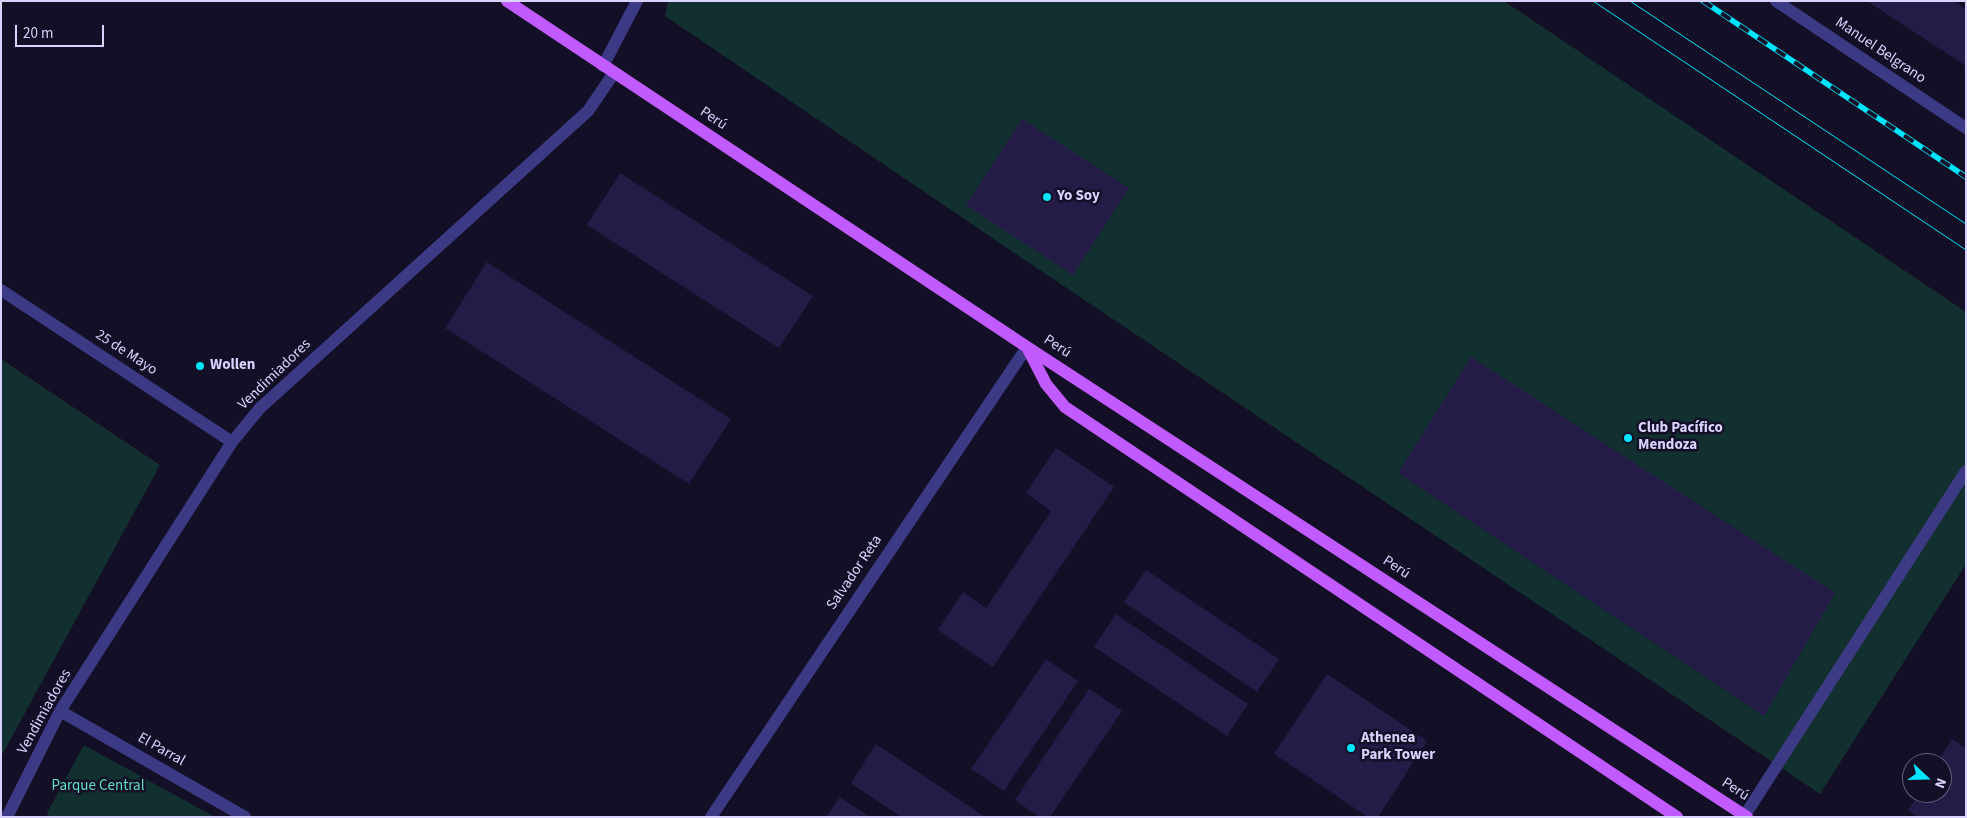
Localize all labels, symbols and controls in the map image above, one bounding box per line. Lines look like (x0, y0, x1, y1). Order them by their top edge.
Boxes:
street label: Manuel Belgrano (1831, 14, 1929, 88)
scale bar (18, 15, 106, 47)
text: 20 m (23, 23, 53, 44)
street label: Perú (696, 103, 730, 135)
place label: Yo Soy (1057, 188, 1100, 206)
marker: Yo Soy (1041, 191, 1053, 203)
street label: 25 de Mayo (92, 326, 160, 380)
street label: Perú (1040, 332, 1074, 362)
street label: Vendimiadores (235, 336, 315, 414)
place label: Wollen (210, 357, 255, 375)
marker: Wollen (194, 360, 206, 372)
place label: Club Pacífico Mendoza (1638, 420, 1723, 455)
marker: Club Pacífico Mendoza (1622, 432, 1634, 444)
street label: Salvador Reta (823, 532, 887, 614)
street label: Perú (1379, 553, 1413, 583)
street label: Vendimiadores (14, 666, 76, 758)
street label: El Parral (134, 729, 188, 771)
place label: Athenea Park Tower (1361, 730, 1435, 765)
marker: Athenea Park Tower (1345, 742, 1357, 754)
north arrow (1902, 753, 1952, 803)
street label: Perú (1718, 775, 1752, 805)
text: N (1929, 775, 1951, 791)
park label: Parque Central (52, 778, 144, 796)

